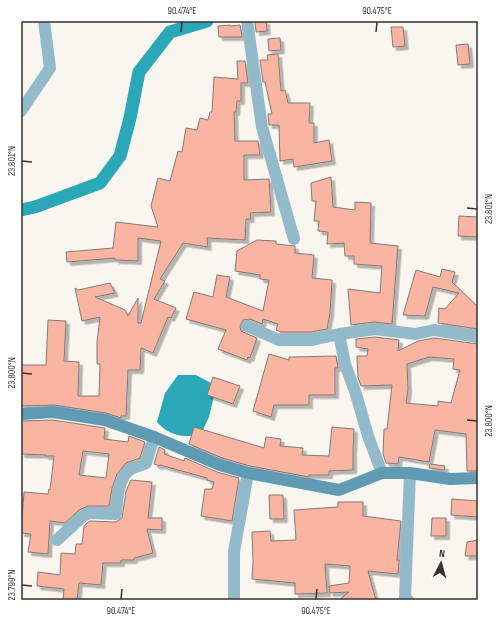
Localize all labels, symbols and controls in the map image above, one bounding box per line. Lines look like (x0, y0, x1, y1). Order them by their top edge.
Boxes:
text: 90.474°E (168, 5, 196, 17)
text: 90.475°E (362, 5, 392, 17)
text: 23.801°N (6, 146, 18, 176)
text: 23.801°N (483, 194, 495, 224)
text: 23.800°N (6, 357, 18, 389)
text: 23.800°N (483, 405, 495, 437)
north arrow (421, 543, 461, 583)
text: N (438, 547, 446, 560)
text: 23.799°N (6, 570, 18, 600)
text: 90.474°E (107, 605, 135, 617)
text: 90.475°E (301, 605, 331, 617)

